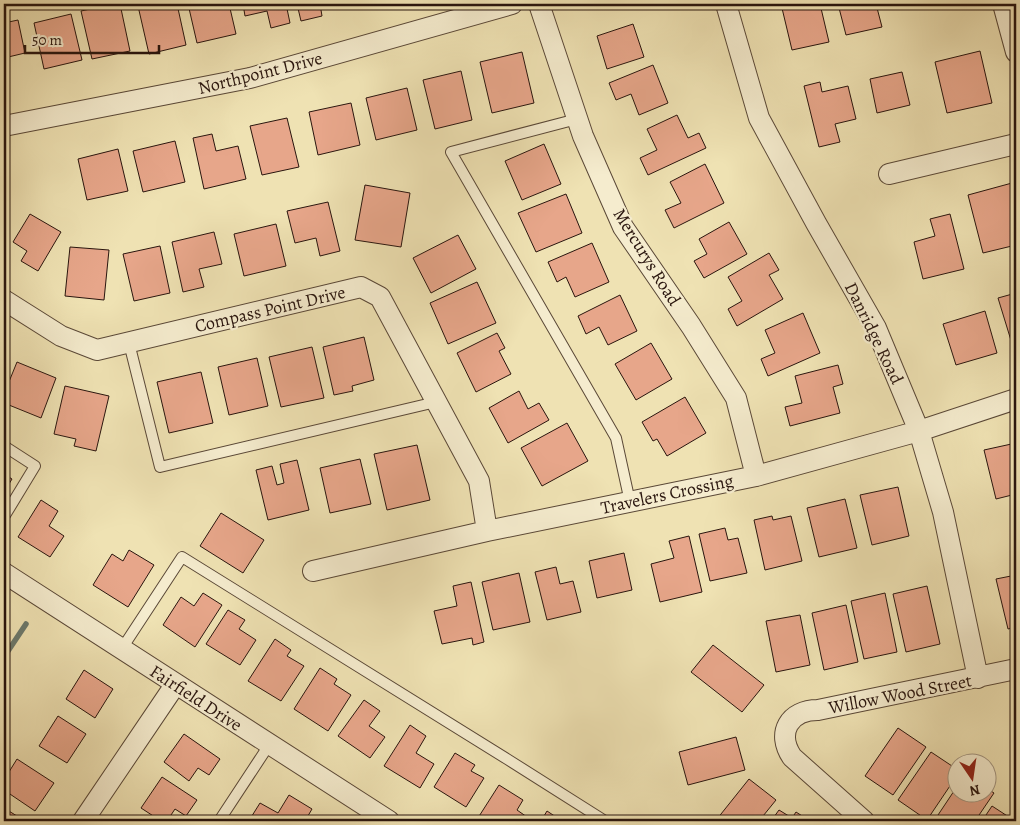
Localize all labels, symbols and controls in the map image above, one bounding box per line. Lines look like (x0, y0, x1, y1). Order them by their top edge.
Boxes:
scale bar (25, 22, 159, 54)
text: 50 m (32, 30, 62, 50)
street label: Northpoint Drive (195, 46, 325, 100)
street label: Mercurys Road (608, 204, 687, 310)
street label: Danridge Road (839, 278, 909, 388)
street label: Compass Point Drive (192, 280, 348, 338)
street label: Travelers Crossing (598, 468, 736, 520)
street label: Fairfield Drive (145, 659, 247, 737)
street label: Willow Wood Street (825, 668, 974, 720)
north arrow (948, 752, 998, 802)
text: N (968, 780, 982, 801)

